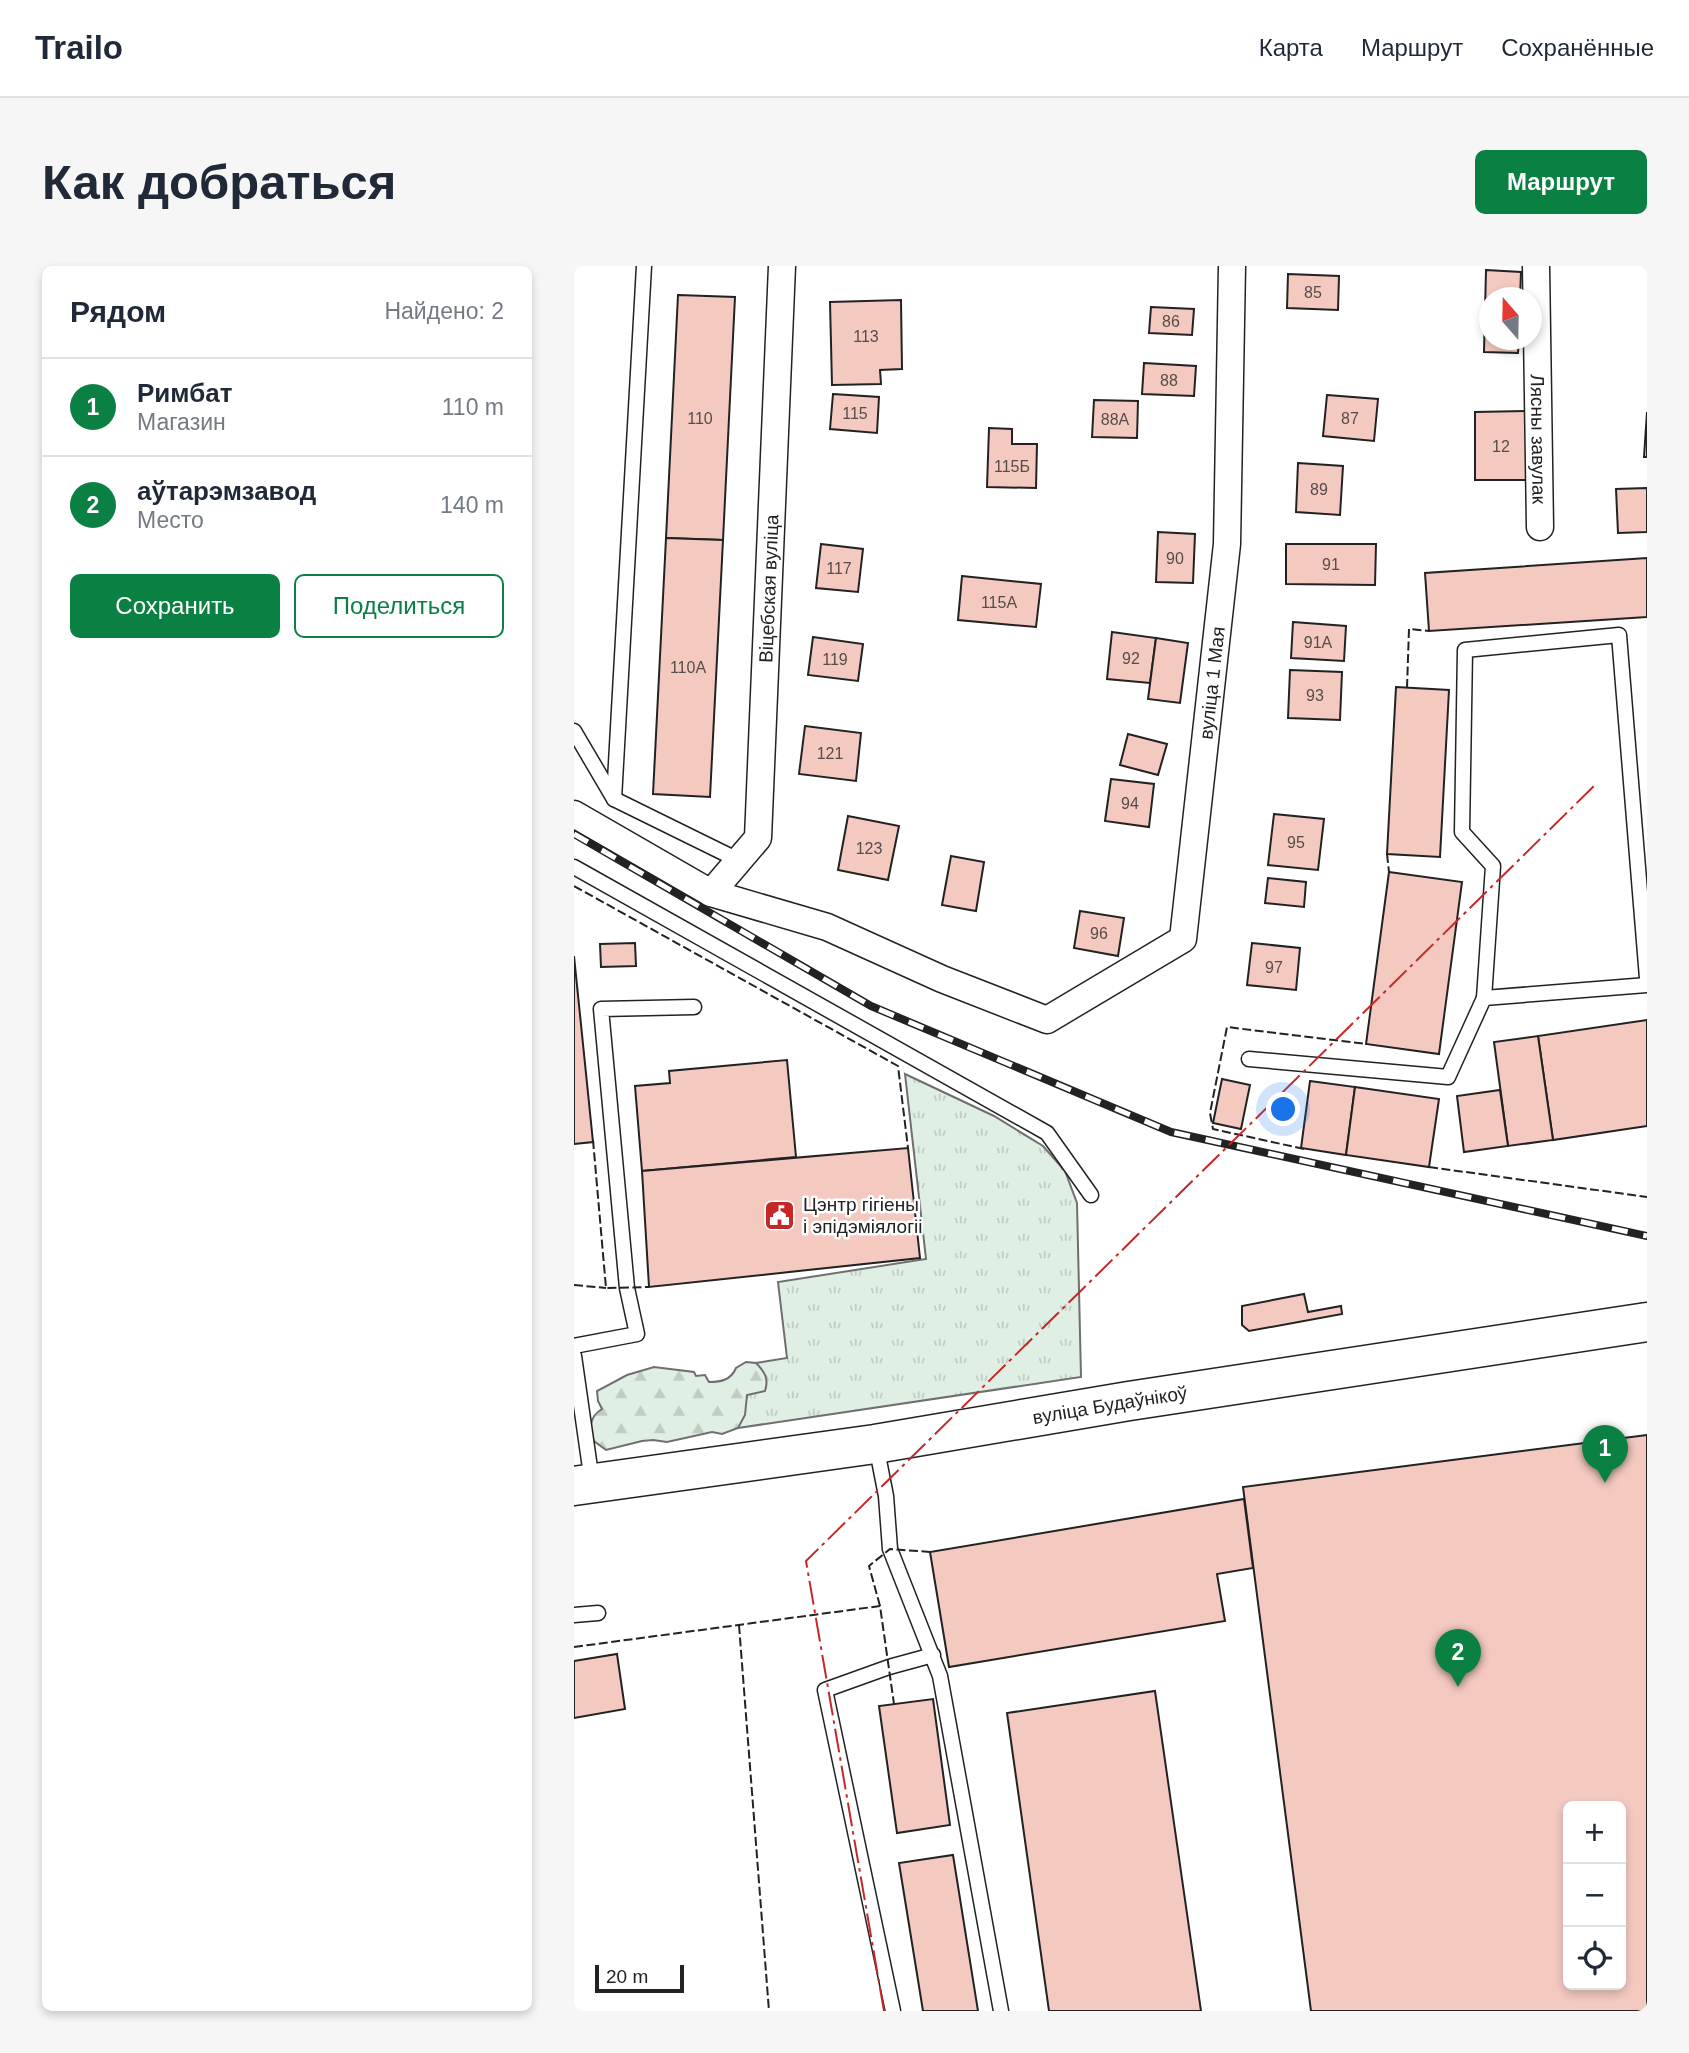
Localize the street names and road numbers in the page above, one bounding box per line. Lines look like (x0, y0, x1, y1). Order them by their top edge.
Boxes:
street label: Лясны завулак (1527, 374, 1550, 505)
street label: Віцебская вуліца (755, 513, 782, 663)
street label: вуліца 1 Мая (1195, 625, 1228, 740)
street label: вуліца Будаўнікоў (1031, 1382, 1189, 1428)

